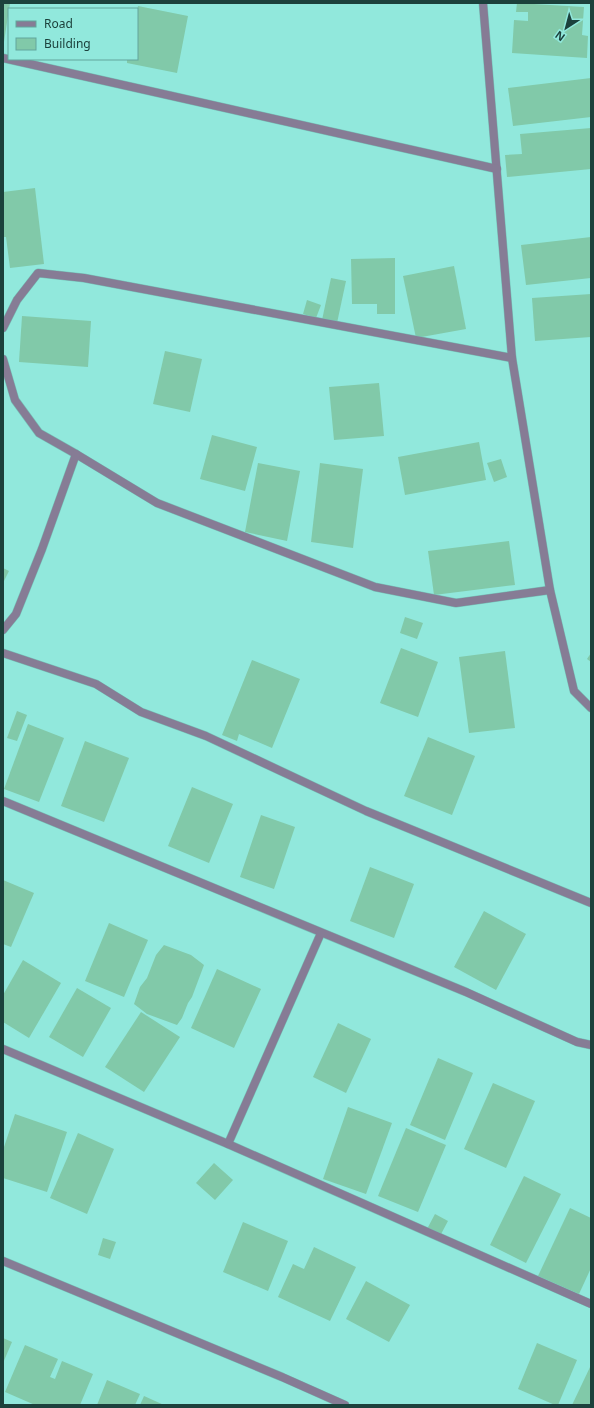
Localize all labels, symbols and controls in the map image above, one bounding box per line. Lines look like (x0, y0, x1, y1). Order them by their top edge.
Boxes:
legend (8, 8, 138, 60)
north arrow (546, 8, 586, 48)
text: Road (44, 15, 73, 32)
text: N (552, 28, 568, 45)
text: Building (44, 35, 91, 52)

